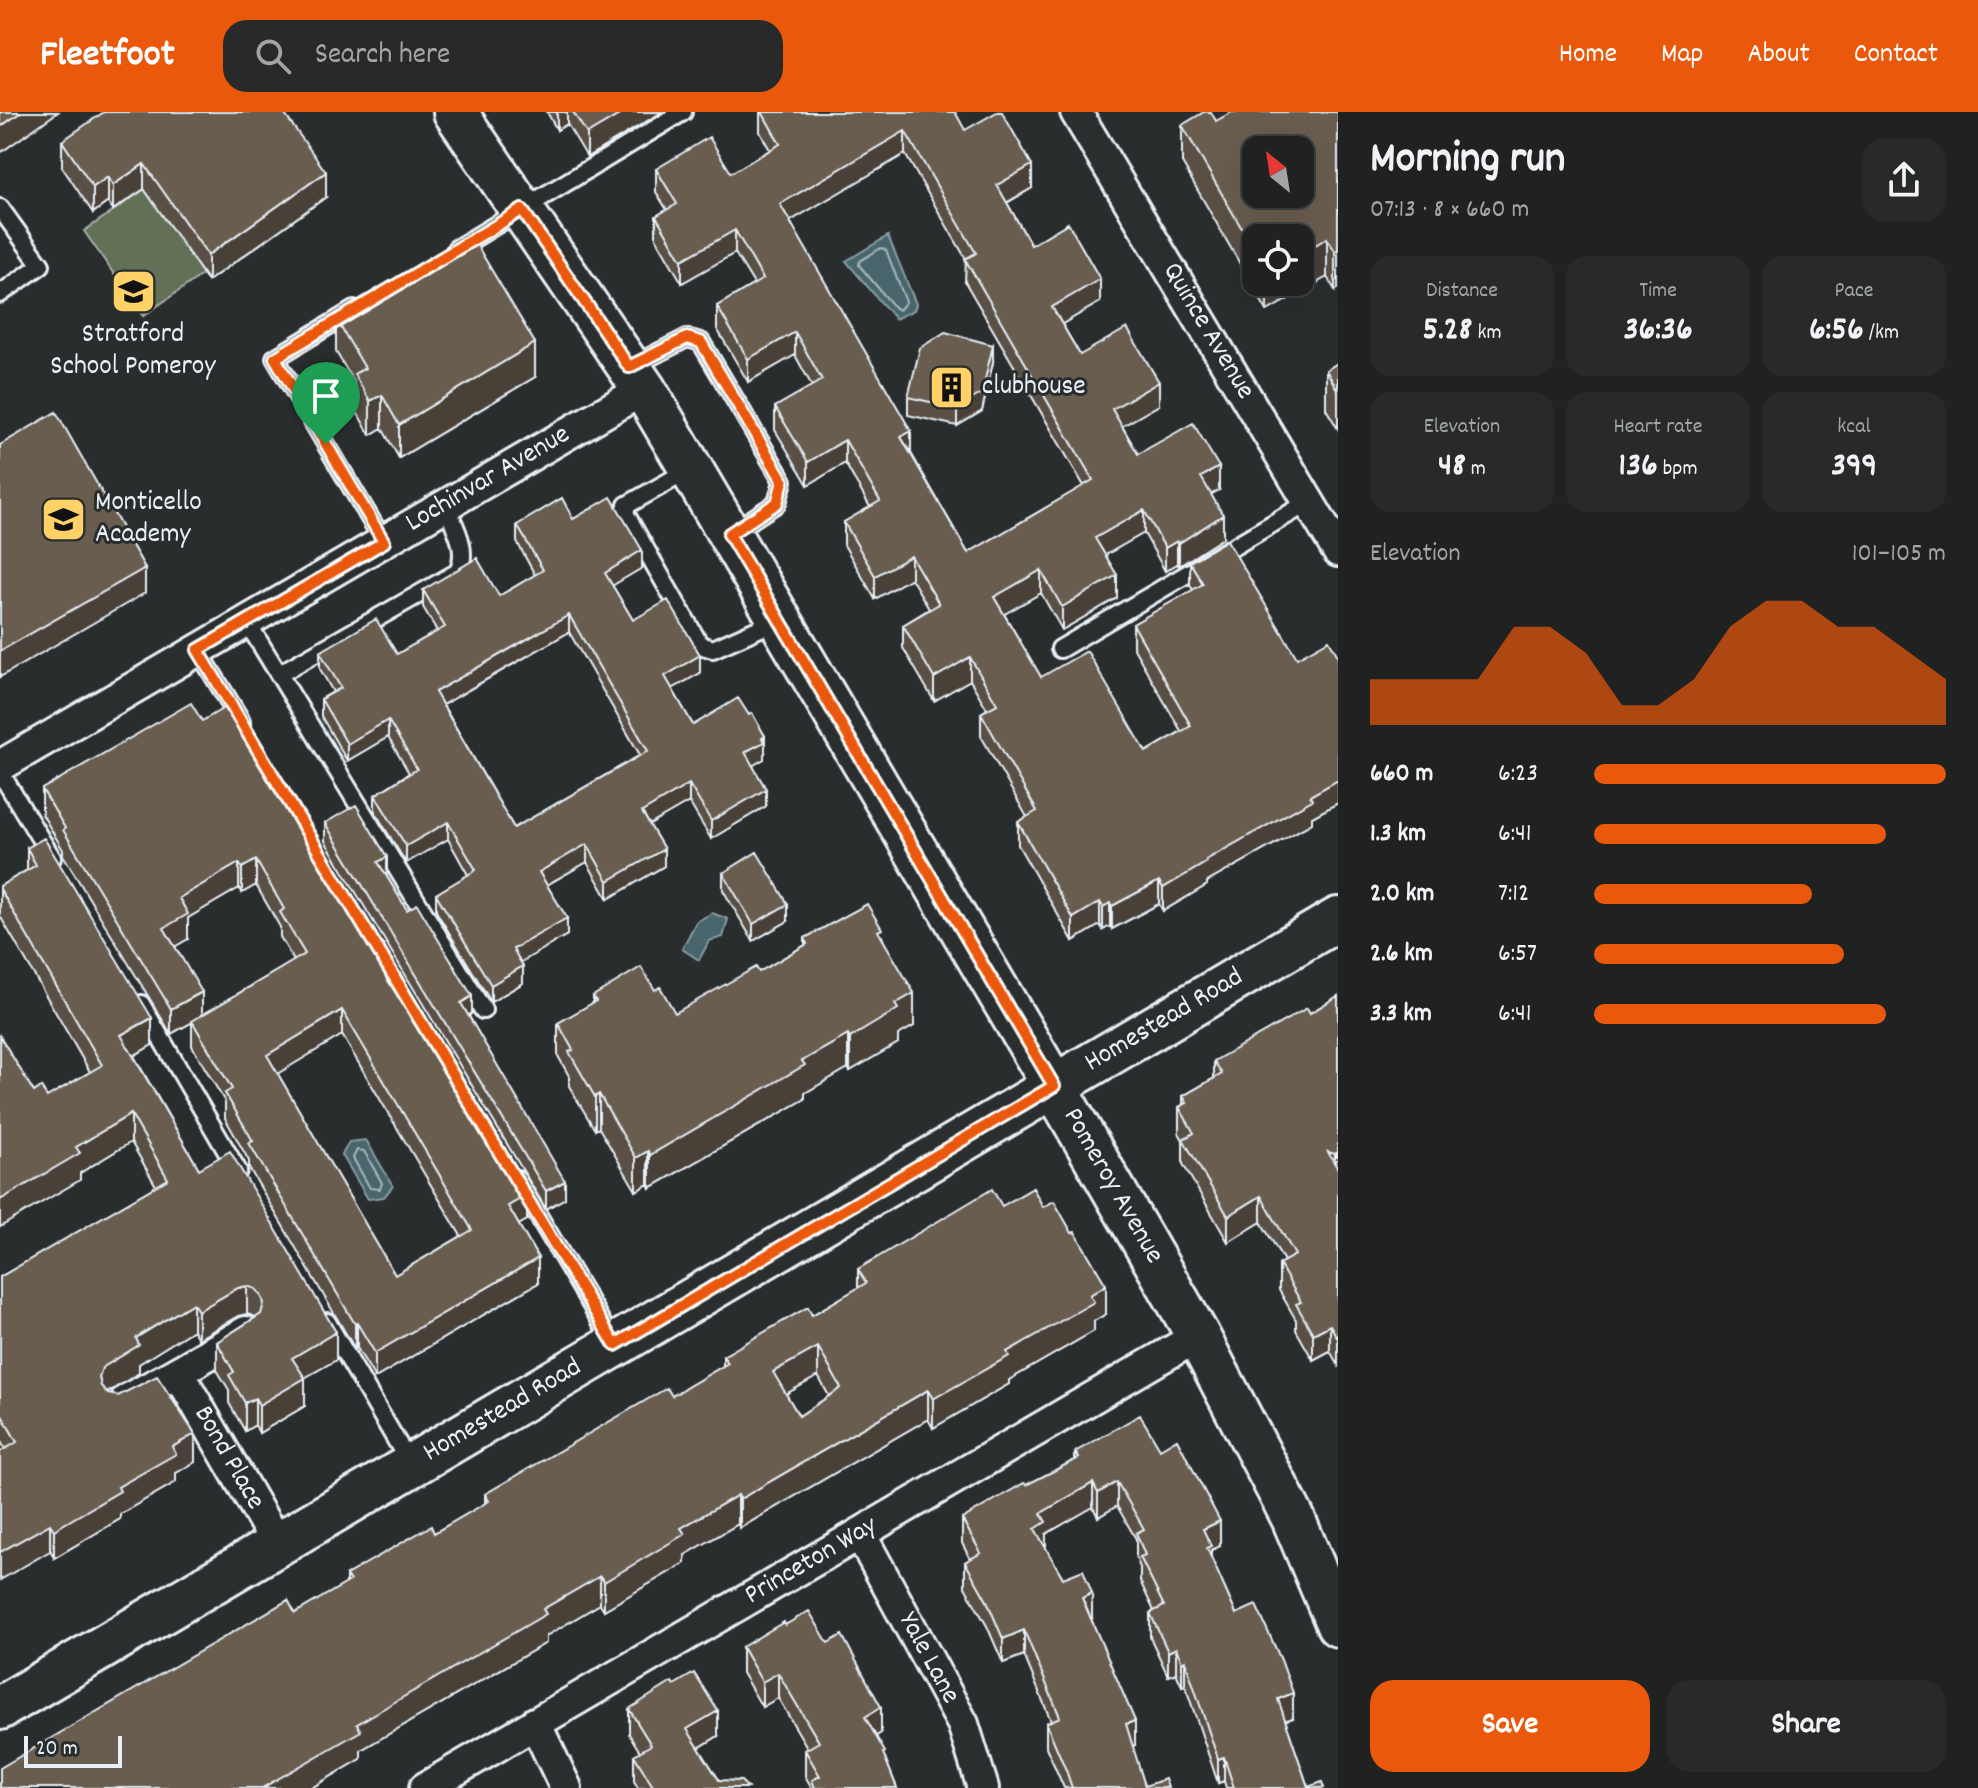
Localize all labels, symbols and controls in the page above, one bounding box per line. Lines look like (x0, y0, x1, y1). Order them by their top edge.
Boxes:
search box (223, 20, 783, 92)
text: Fleetfoot (40, 29, 175, 84)
icon: search (251, 34, 295, 78)
text: Search here (315, 35, 450, 78)
text: Home (1559, 36, 1617, 76)
text: Map (1661, 36, 1703, 76)
text: About (1747, 36, 1810, 76)
text: Contact (1854, 36, 1938, 76)
text: Morning run (1370, 130, 1565, 193)
north arrow (1242, 136, 1314, 208)
map controls (1242, 136, 1314, 296)
button: share (1862, 138, 1946, 222)
text: 07:13 · 8 × 660 m (1370, 192, 1529, 229)
button: locate (1242, 224, 1314, 296)
street label: Quince Avenue (1151, 256, 1264, 408)
school or university icon: Stratford School Pomeroy (109, 267, 157, 315)
text: Distance (1426, 276, 1498, 307)
text: Time (1639, 276, 1677, 307)
text: Pace (1835, 276, 1873, 307)
text: 5.28 (1422, 307, 1472, 356)
text: 36:36 (1623, 307, 1693, 356)
text: 6:56 (1809, 307, 1864, 356)
place label: Stratford School Pomeroy (50, 316, 216, 388)
text: km (1472, 318, 1502, 349)
text: /km (1864, 318, 1899, 349)
pin (292, 362, 360, 444)
building icon: clubhouse (927, 364, 975, 412)
place label: clubhouse (982, 368, 1086, 408)
icon: arrive (304, 374, 348, 418)
text: Elevation (1424, 412, 1500, 443)
text: Heart rate (1614, 412, 1702, 443)
text: kcal (1837, 412, 1871, 443)
street label: Lochinvar Avenue (399, 416, 578, 544)
text: 48 (1438, 443, 1466, 492)
text: 136 (1618, 443, 1658, 492)
text: 399 (1831, 443, 1877, 492)
text: m (1466, 454, 1486, 485)
text: bpm (1658, 454, 1698, 485)
place label: Monticello Academy (95, 484, 202, 556)
school or university icon: Monticello Academy (40, 496, 88, 544)
text: Elevation (1370, 536, 1460, 573)
text: 101–105 m (1852, 536, 1946, 573)
text: 660 m (1370, 756, 1433, 793)
text: 6:23 (1498, 756, 1538, 793)
text: 1.3 km (1370, 816, 1426, 853)
text: 6:41 (1498, 816, 1532, 853)
text: 2.0 km (1370, 876, 1434, 913)
text: 7:12 (1498, 876, 1529, 913)
text: 2.6 km (1370, 936, 1433, 973)
text: 6:57 (1498, 936, 1537, 973)
street label: Homestead Road (1078, 959, 1251, 1084)
text: 3.3 km (1370, 996, 1432, 1033)
text: 6:41 (1498, 996, 1532, 1033)
street label: Pomeroy Avenue (1051, 1101, 1173, 1272)
street label: Homestead Road (416, 1349, 590, 1474)
street label: Bond Place (182, 1399, 274, 1518)
street label: Princeton Way (738, 1507, 886, 1616)
street label: Yale Lane (887, 1606, 969, 1712)
button: Save (1370, 1680, 1650, 1772)
button: Share (1666, 1680, 1946, 1772)
scale bar (24, 1732, 122, 1768)
text: 20 m (36, 1734, 78, 1765)

